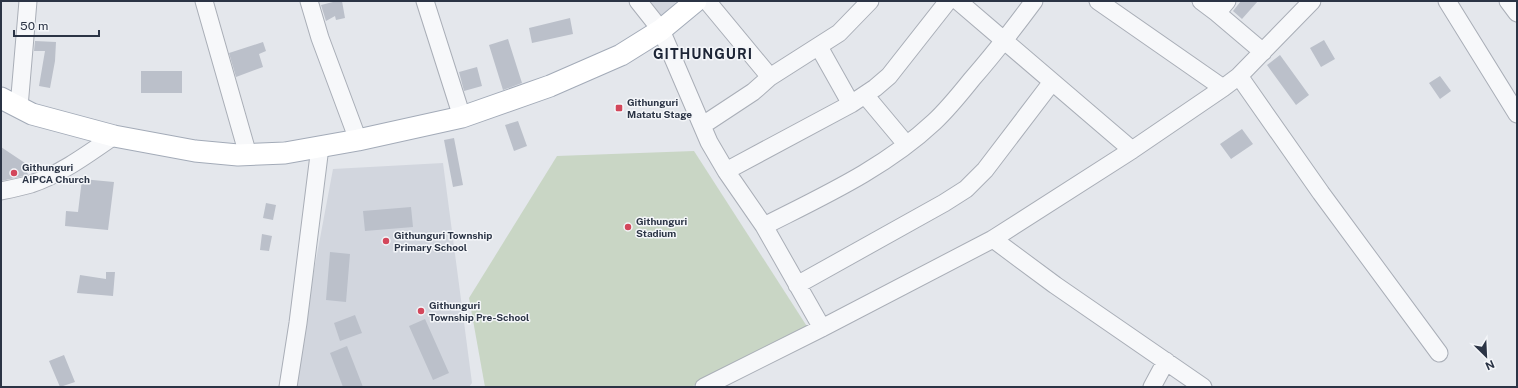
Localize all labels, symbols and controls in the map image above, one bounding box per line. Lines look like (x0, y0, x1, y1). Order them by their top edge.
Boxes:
scale bar (14, 12, 99, 38)
text: 50 m (20, 19, 48, 33)
district label: GITHUNGURI (653, 46, 753, 62)
place label: Githunguri Matatu Stage (627, 96, 692, 120)
marker: Githunguri Matatu Stage (614, 103, 624, 113)
place label: Githunguri AIPCA Church (22, 161, 90, 185)
marker: Githunguri AIPCA Church (9, 168, 19, 178)
place label: Githunguri Stadium (636, 215, 688, 239)
marker: Githunguri Stadium (623, 222, 633, 232)
place label: Githunguri Township Primary School (394, 229, 492, 253)
marker: Githunguri Township Primary School (381, 236, 391, 246)
place label: Githunguri Township Pre-School (429, 299, 529, 323)
marker: Githunguri Township Pre-School (416, 306, 426, 316)
north arrow (1466, 336, 1506, 376)
text: N (1484, 358, 1496, 372)

